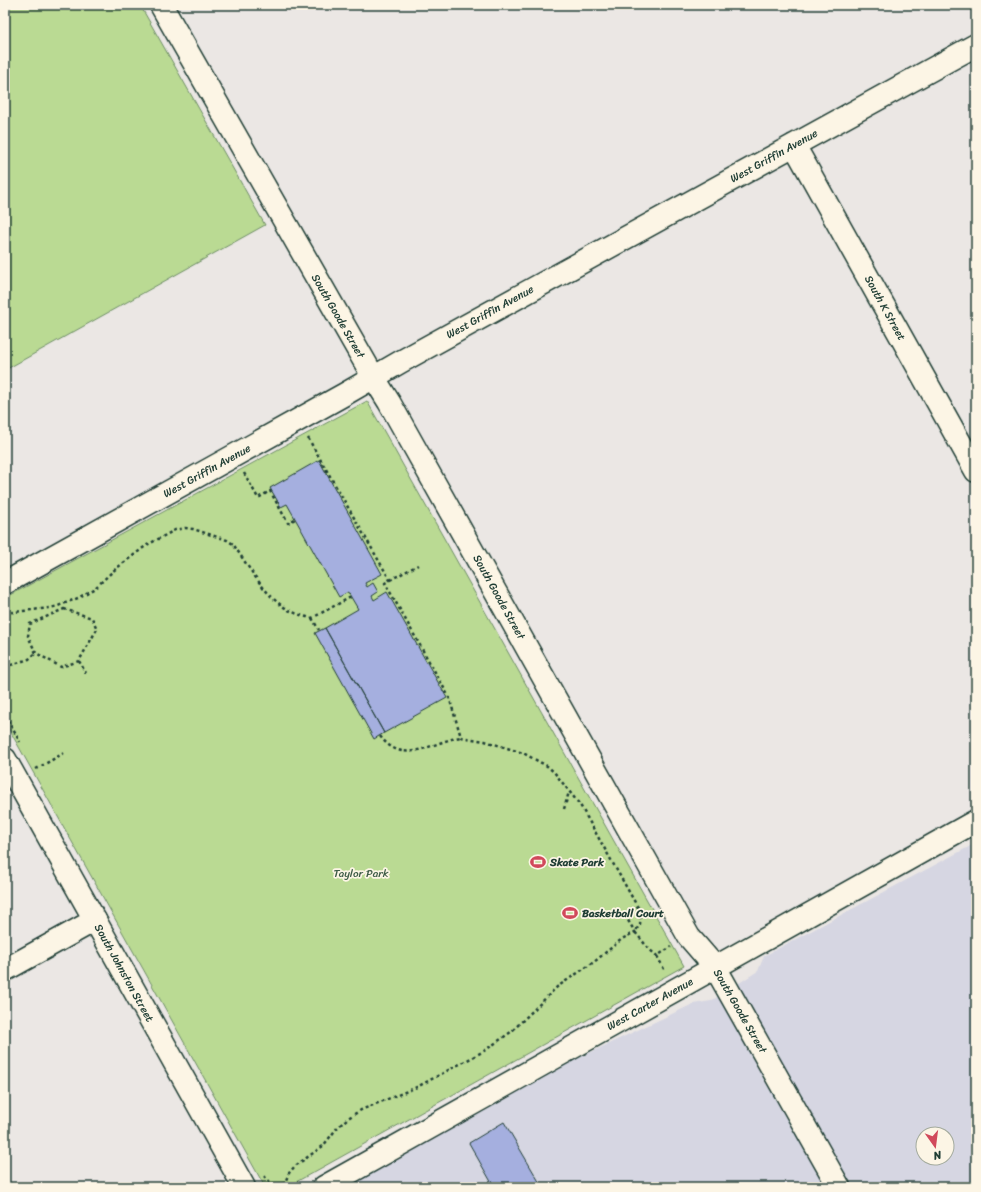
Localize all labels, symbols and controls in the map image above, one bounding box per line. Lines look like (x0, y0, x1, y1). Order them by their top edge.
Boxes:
street label: West Griffin Avenue (727, 124, 822, 188)
street label: South Goode Street (306, 270, 370, 362)
street label: South K Street (859, 272, 911, 344)
street label: West Griffin Avenue (443, 280, 538, 344)
street label: West Griffin Avenue (160, 439, 255, 503)
street label: South Goode Street (468, 551, 531, 643)
sports icon: Skate Park (529, 853, 547, 871)
place label: Skate Park (549, 853, 605, 872)
park label: Taylor Park (334, 864, 389, 883)
sports icon: Basketball Court (561, 904, 579, 922)
place label: Basketball Court (582, 904, 664, 923)
street label: South Johnston Street (89, 920, 159, 1026)
street label: South Goode Street (708, 965, 772, 1057)
street label: West Carter Avenue (603, 972, 697, 1036)
north arrow (915, 1126, 955, 1166)
text: N (931, 1145, 944, 1165)

